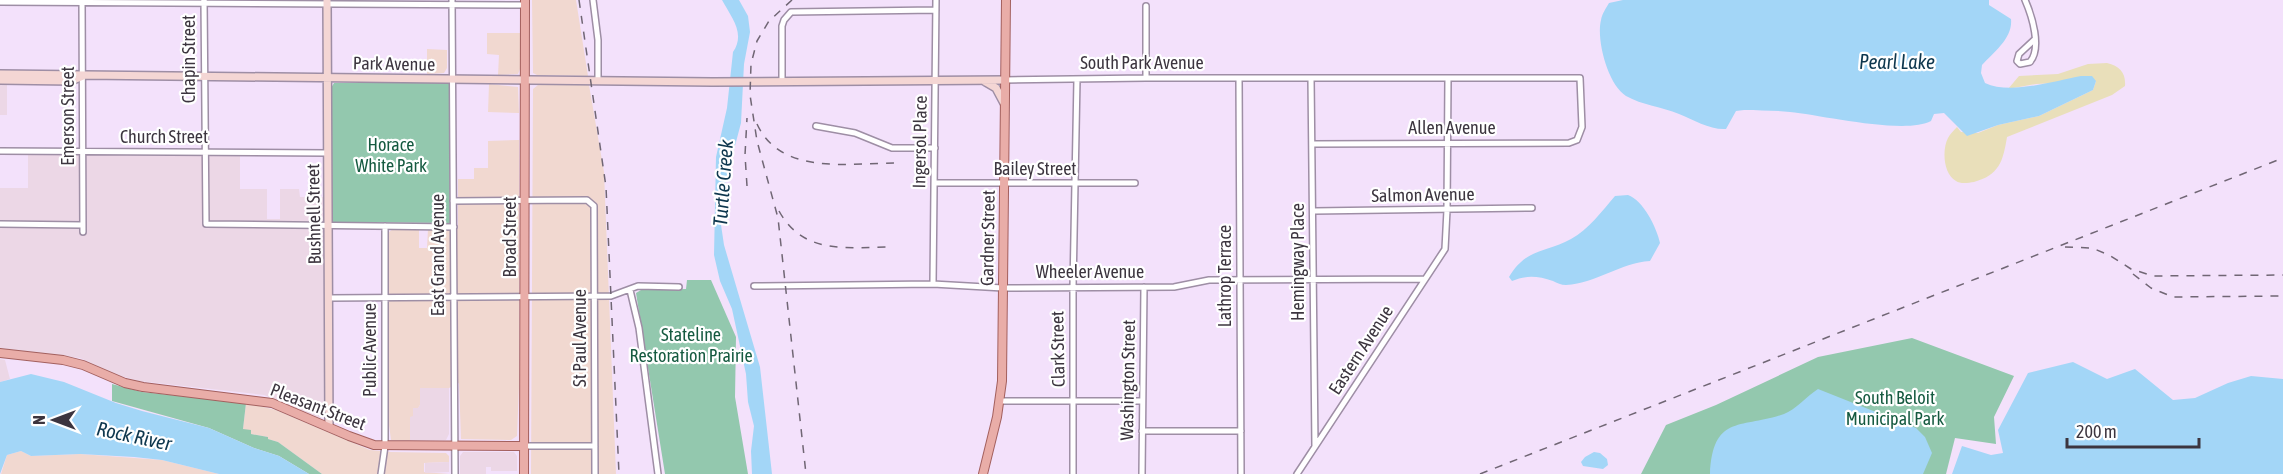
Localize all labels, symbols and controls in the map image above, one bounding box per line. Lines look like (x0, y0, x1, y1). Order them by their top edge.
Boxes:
street label: Chapin Street (178, 15, 199, 103)
water label: Pearl Lake (1859, 50, 1935, 73)
street label: Park Avenue (353, 52, 435, 75)
street label: South Park Avenue (1080, 52, 1204, 73)
street label: Emerson Street (57, 66, 78, 166)
street label: Ingersol Place (908, 95, 931, 189)
street label: Allen Avenue (1408, 117, 1496, 138)
street label: Church Street (120, 126, 208, 147)
park label: Horace White Park (355, 134, 427, 176)
water label: Turtle Creek (708, 139, 737, 227)
street label: Bailey Street (994, 158, 1077, 179)
street label: Bushnell Street (302, 163, 325, 265)
street label: Salmon Avenue (1371, 183, 1475, 206)
street label: Gardner Street (976, 190, 999, 286)
street label: East Grand Avenue (427, 194, 448, 316)
street label: Broad Street (499, 196, 520, 278)
street label: Hemingway Place (1287, 203, 1308, 321)
street label: Lathrop Terrace (1214, 225, 1235, 327)
street label: Wheeler Avenue (1036, 261, 1144, 282)
street label: St Paul Avenue (569, 289, 590, 387)
street label: Eastern Avenue (1324, 301, 1397, 398)
street label: Public Avenue (359, 303, 380, 397)
street label: Clark Street (1046, 311, 1069, 387)
street label: Washington Street (1116, 319, 1139, 441)
park label: Stateline Restoration Prairie (629, 324, 753, 366)
street label: Pleasant Street (267, 379, 369, 434)
park label: South Beloit Municipal Park (1846, 387, 1944, 429)
north arrow (24, 390, 84, 450)
scale bar (2067, 411, 2199, 449)
text: N (30, 415, 48, 425)
water label: Rock River (95, 416, 175, 455)
text: 200 m (2076, 421, 2117, 442)

